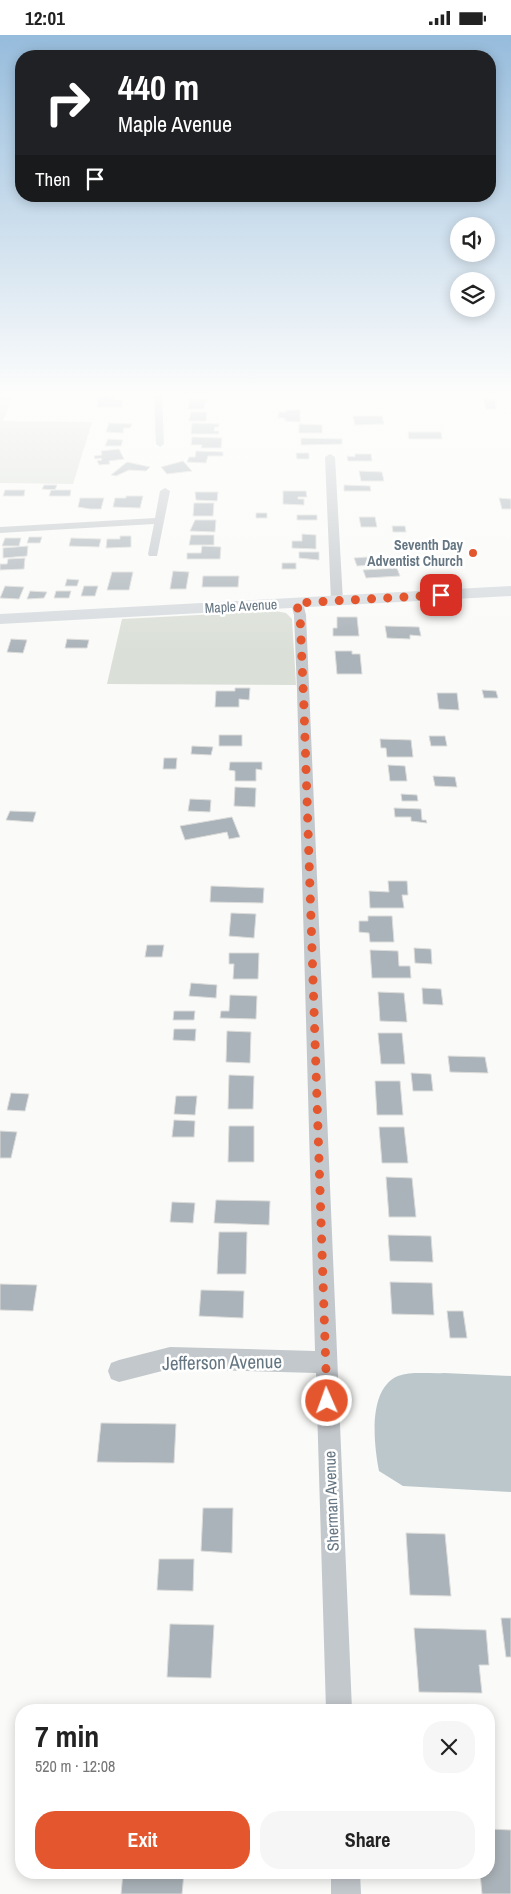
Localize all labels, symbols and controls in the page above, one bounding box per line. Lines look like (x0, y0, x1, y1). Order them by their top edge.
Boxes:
text: 12:01 (25, 5, 65, 31)
text: 440 m (118, 64, 199, 111)
icon: right (35, 70, 100, 135)
text: Maple Avenue (118, 109, 232, 139)
icon: arrive (81, 165, 109, 193)
text: Then (35, 166, 71, 192)
map controls (450, 217, 495, 317)
button: sound (450, 217, 495, 262)
button: layers (450, 272, 495, 317)
place label: Seventh Day Adventist Church (367, 536, 464, 570)
marker: Seventh Day Adventist Church (467, 547, 479, 559)
pin (420, 574, 462, 616)
icon: arrive (427, 581, 455, 609)
street label: Maple Avenue (204, 595, 278, 617)
street label: Jefferson Avenue (162, 1348, 282, 1376)
position arrow (300, 1374, 352, 1426)
street label: Sherman Avenue (318, 1450, 344, 1552)
text: 7 min (35, 1716, 99, 1756)
button: close (423, 1721, 475, 1773)
text: 520 m · 12:08 (35, 1755, 115, 1777)
button: Exit (35, 1811, 250, 1869)
button: Share (260, 1811, 475, 1869)

